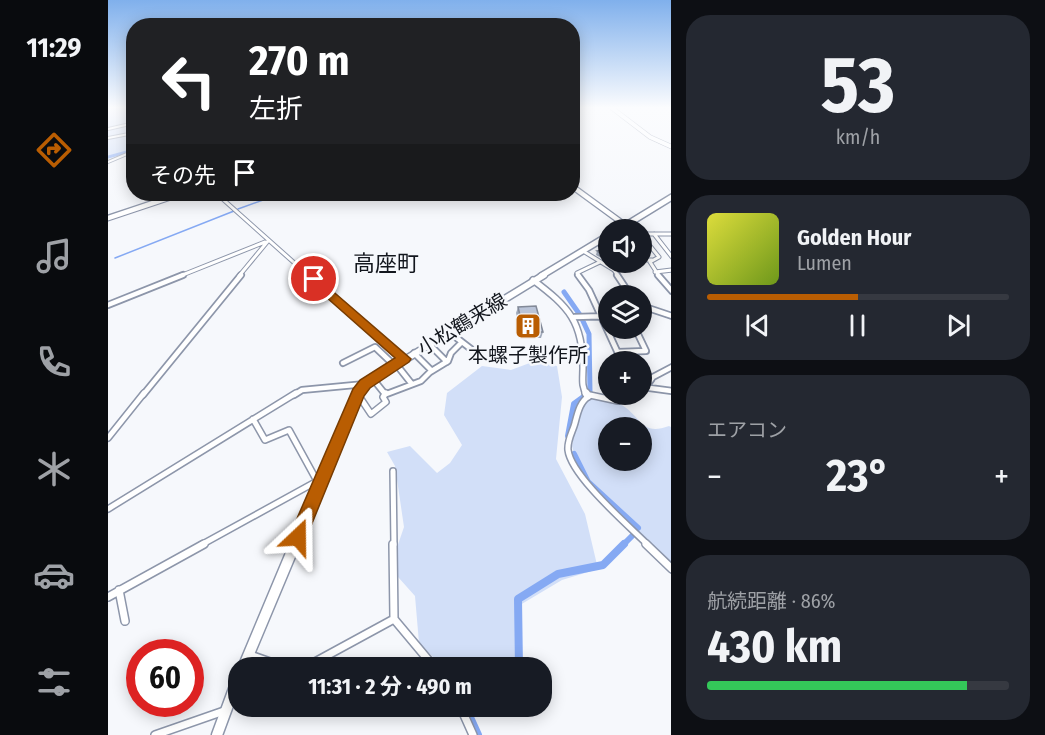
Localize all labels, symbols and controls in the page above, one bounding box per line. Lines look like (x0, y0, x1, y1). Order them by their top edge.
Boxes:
text: 11:29 (27, 32, 81, 64)
text: 270 m (249, 36, 349, 86)
text: 53 (821, 39, 895, 133)
icon: left (150, 42, 228, 120)
text: 左折 (249, 93, 303, 125)
text: km/h (836, 125, 880, 149)
icon: directions (33, 129, 75, 171)
icon: arrive (228, 156, 261, 189)
text: その先 (150, 162, 216, 189)
map controls (598, 219, 652, 471)
button: sound (598, 219, 652, 273)
text: Golden Hour (797, 224, 911, 251)
icon: music (33, 235, 75, 277)
district label: 高座町 (353, 250, 419, 277)
text: Lumen (797, 251, 852, 275)
pin (288, 253, 339, 304)
icon: arrive (297, 262, 330, 295)
button: layers (598, 285, 652, 339)
street label: 小松鶴来線 (413, 288, 511, 360)
icon: previous (741, 309, 774, 342)
icon: pause (841, 309, 874, 342)
icon: next (942, 309, 975, 342)
building icon: 本螺子製作所 (513, 311, 543, 341)
icon: phone (33, 341, 75, 383)
place label: 本螺子製作所 (468, 343, 588, 367)
button: + (598, 351, 652, 405)
button: − (598, 417, 652, 471)
text: エアコン (707, 418, 787, 442)
icon: climate (33, 448, 75, 490)
text: 23° (826, 449, 890, 503)
text: − (707, 457, 722, 497)
text: + (994, 457, 1009, 497)
position arrow (266, 505, 330, 569)
icon: car (33, 554, 75, 596)
text: 航続距離 · 86% (707, 589, 836, 613)
text: 430 km (707, 620, 842, 674)
speed limit sign: 60 (126, 639, 204, 717)
icon: filters (33, 661, 75, 703)
text: 11:31 · 2 分 · 490 m (308, 673, 472, 700)

